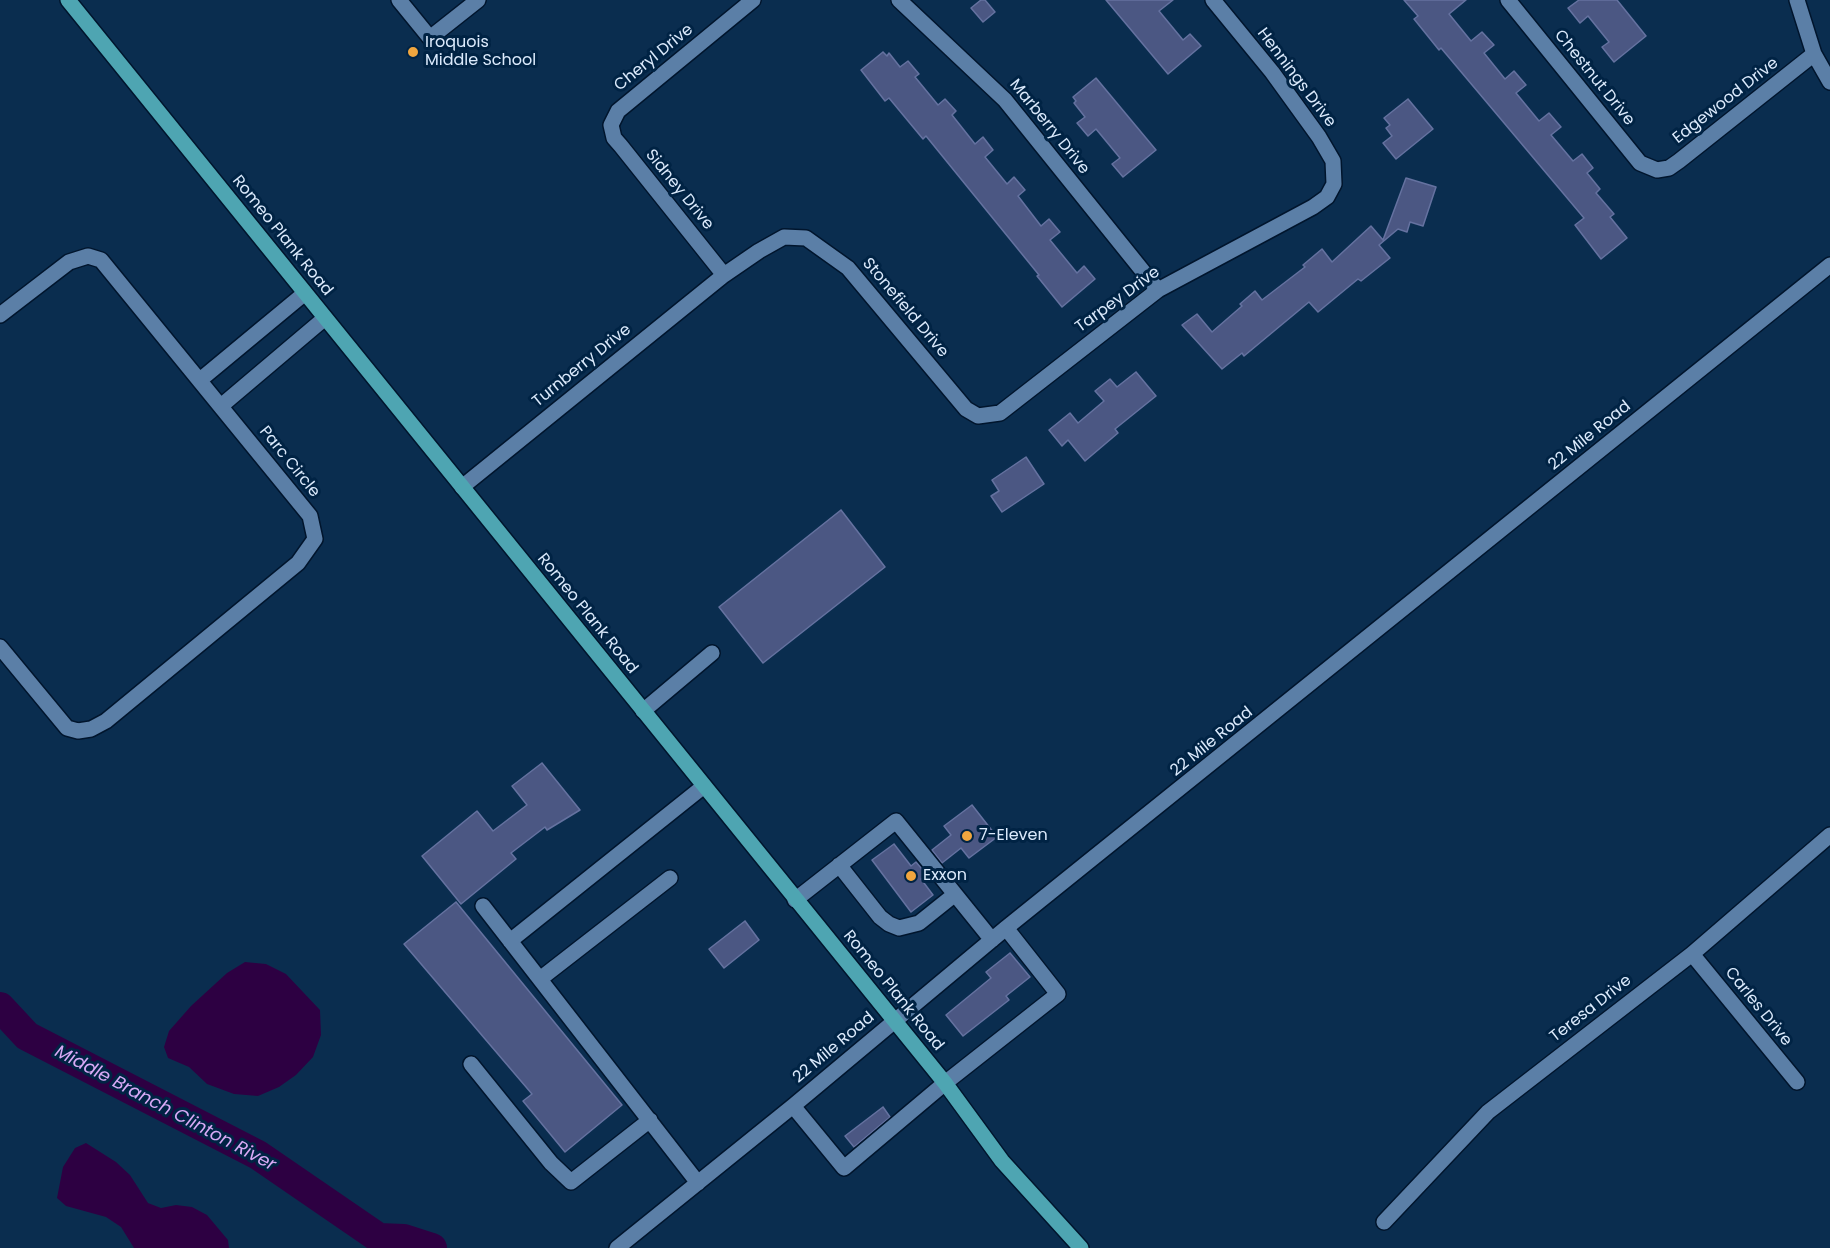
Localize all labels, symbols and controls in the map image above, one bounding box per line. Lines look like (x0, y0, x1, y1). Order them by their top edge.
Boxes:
street label: Cheryl Drive (611, 20, 697, 96)
street label: Hennings Drive (1252, 25, 1340, 131)
street label: Chestnut Drive (1550, 26, 1638, 130)
place label: Iroquois Middle School (425, 33, 536, 71)
marker: Iroquois Middle School (406, 45, 420, 59)
street label: Edgewood Drive (1669, 54, 1783, 148)
street label: Marberry Drive (1005, 76, 1093, 178)
street label: Sidney Drive (641, 146, 717, 234)
street label: Romeo Plank Road (228, 172, 336, 300)
street label: Stonefield Drive (858, 254, 952, 362)
street label: Tarpey Drive (1072, 263, 1164, 337)
street label: Turnberry Drive (529, 320, 635, 412)
street label: 22 Mile Road (1545, 397, 1635, 475)
street label: Parc Circle (255, 423, 323, 501)
street label: Romeo Plank Road (533, 550, 641, 678)
street label: 22 Mile Road (1167, 703, 1257, 781)
place label: 7-Eleven (979, 826, 1048, 846)
marker: 7-Eleven (960, 829, 974, 843)
place label: Exxon (923, 866, 967, 886)
marker: Exxon (904, 869, 918, 883)
street label: Romeo Plank Road (839, 927, 947, 1055)
street label: Carles Drive (1720, 964, 1796, 1050)
street label: Teresa Drive (1546, 971, 1636, 1047)
street label: 22 Mile Road (789, 1008, 879, 1088)
water label: Middle Branch Clinton River (51, 1041, 279, 1177)

